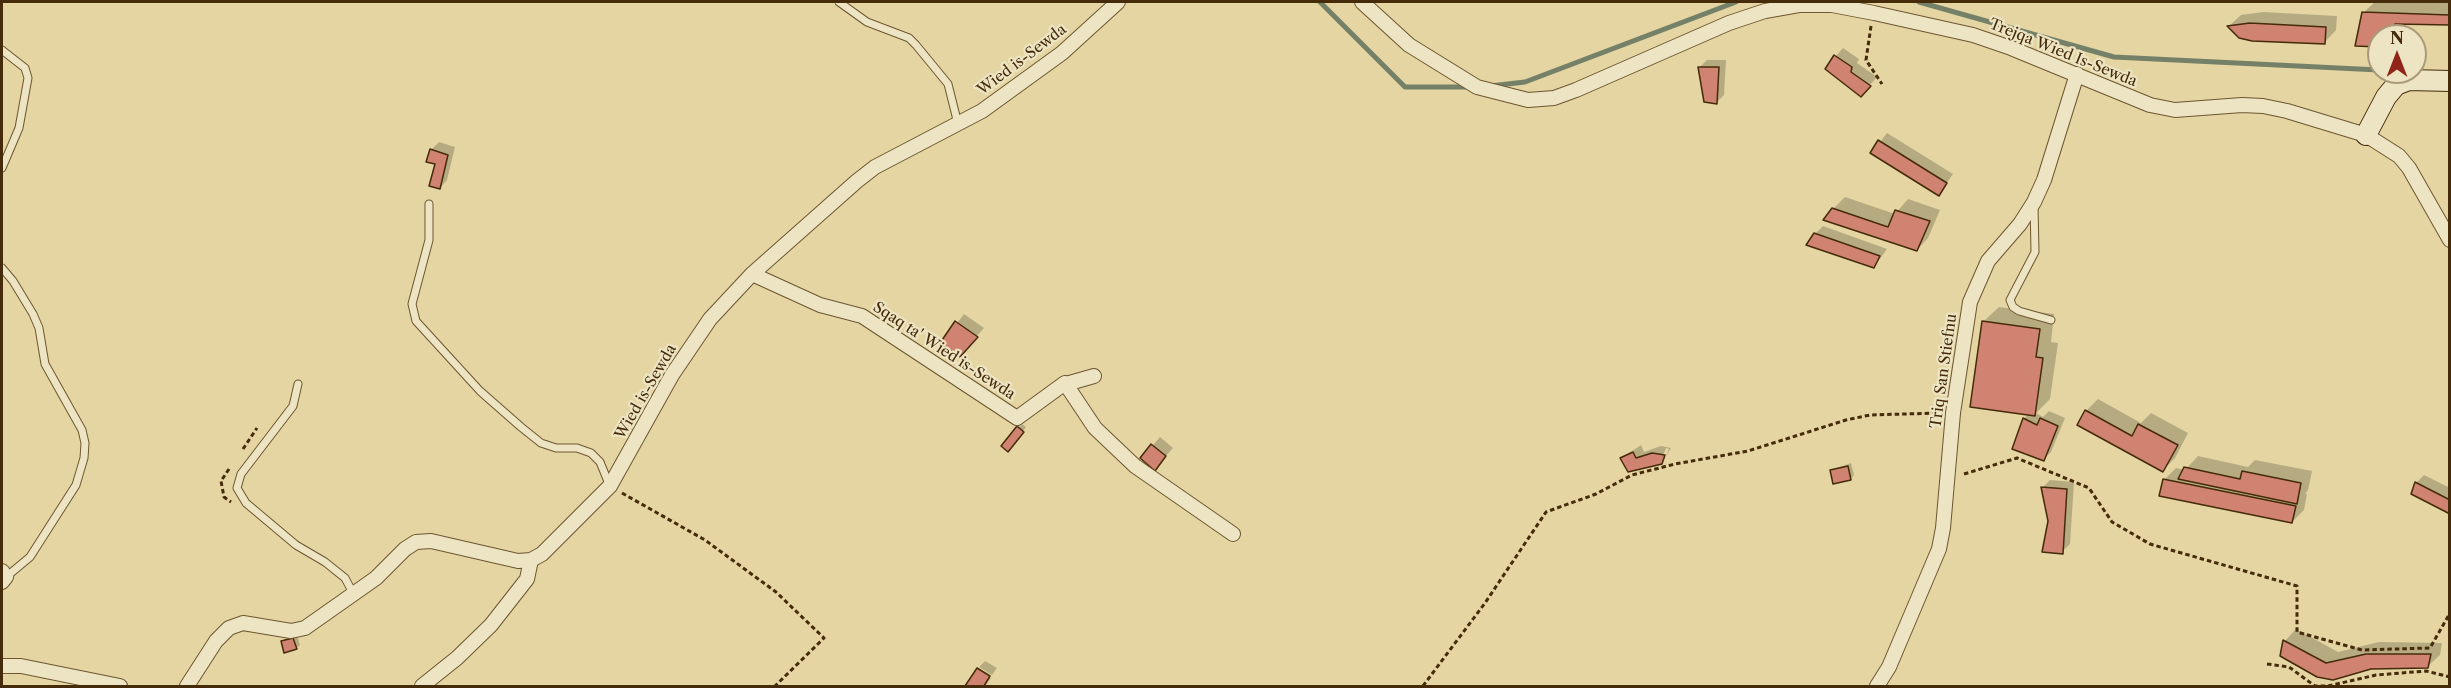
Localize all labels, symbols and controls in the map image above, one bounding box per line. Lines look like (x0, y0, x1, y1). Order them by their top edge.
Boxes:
street label: Trejqa Wied Is-Sewda (1987, 15, 2139, 91)
street label: Wied is-Sewda (974, 21, 1070, 99)
north arrow (2367, 24, 2427, 84)
text: N (2390, 28, 2404, 48)
street label: Sqaq ta' Wied is-Sewda (870, 298, 1018, 404)
street label: Triq San Stiefnu (1927, 312, 1961, 430)
street label: Wied is-Sewda (612, 341, 680, 443)

